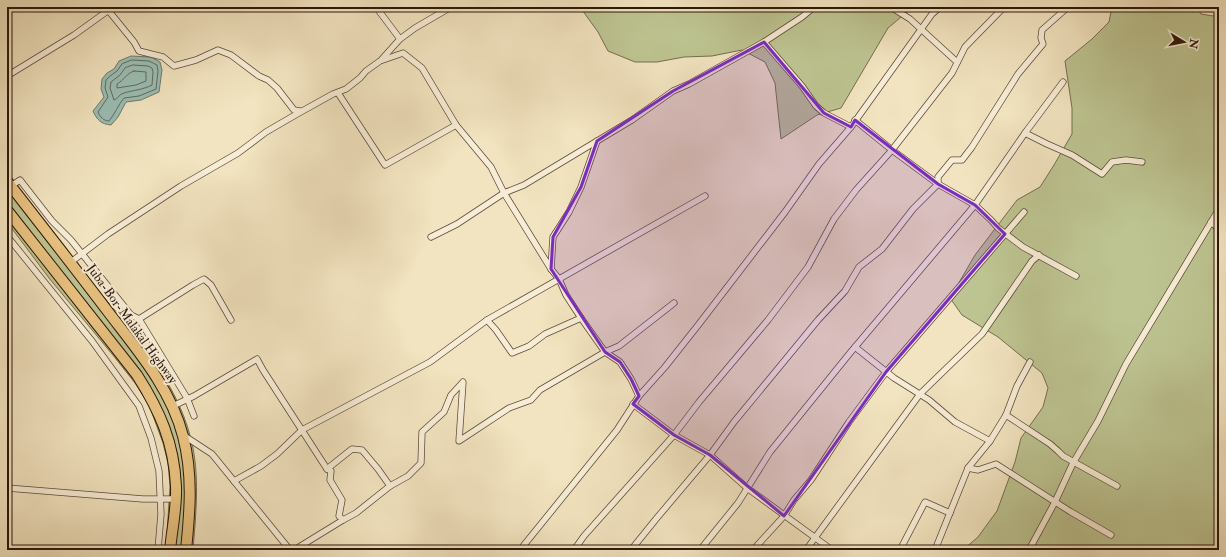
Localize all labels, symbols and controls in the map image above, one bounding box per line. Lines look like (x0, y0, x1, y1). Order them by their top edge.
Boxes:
north arrow (1164, 22, 1204, 62)
text: N (1186, 37, 1201, 51)
street label: Juba-Bor-Malakal Highway (82, 260, 181, 388)

